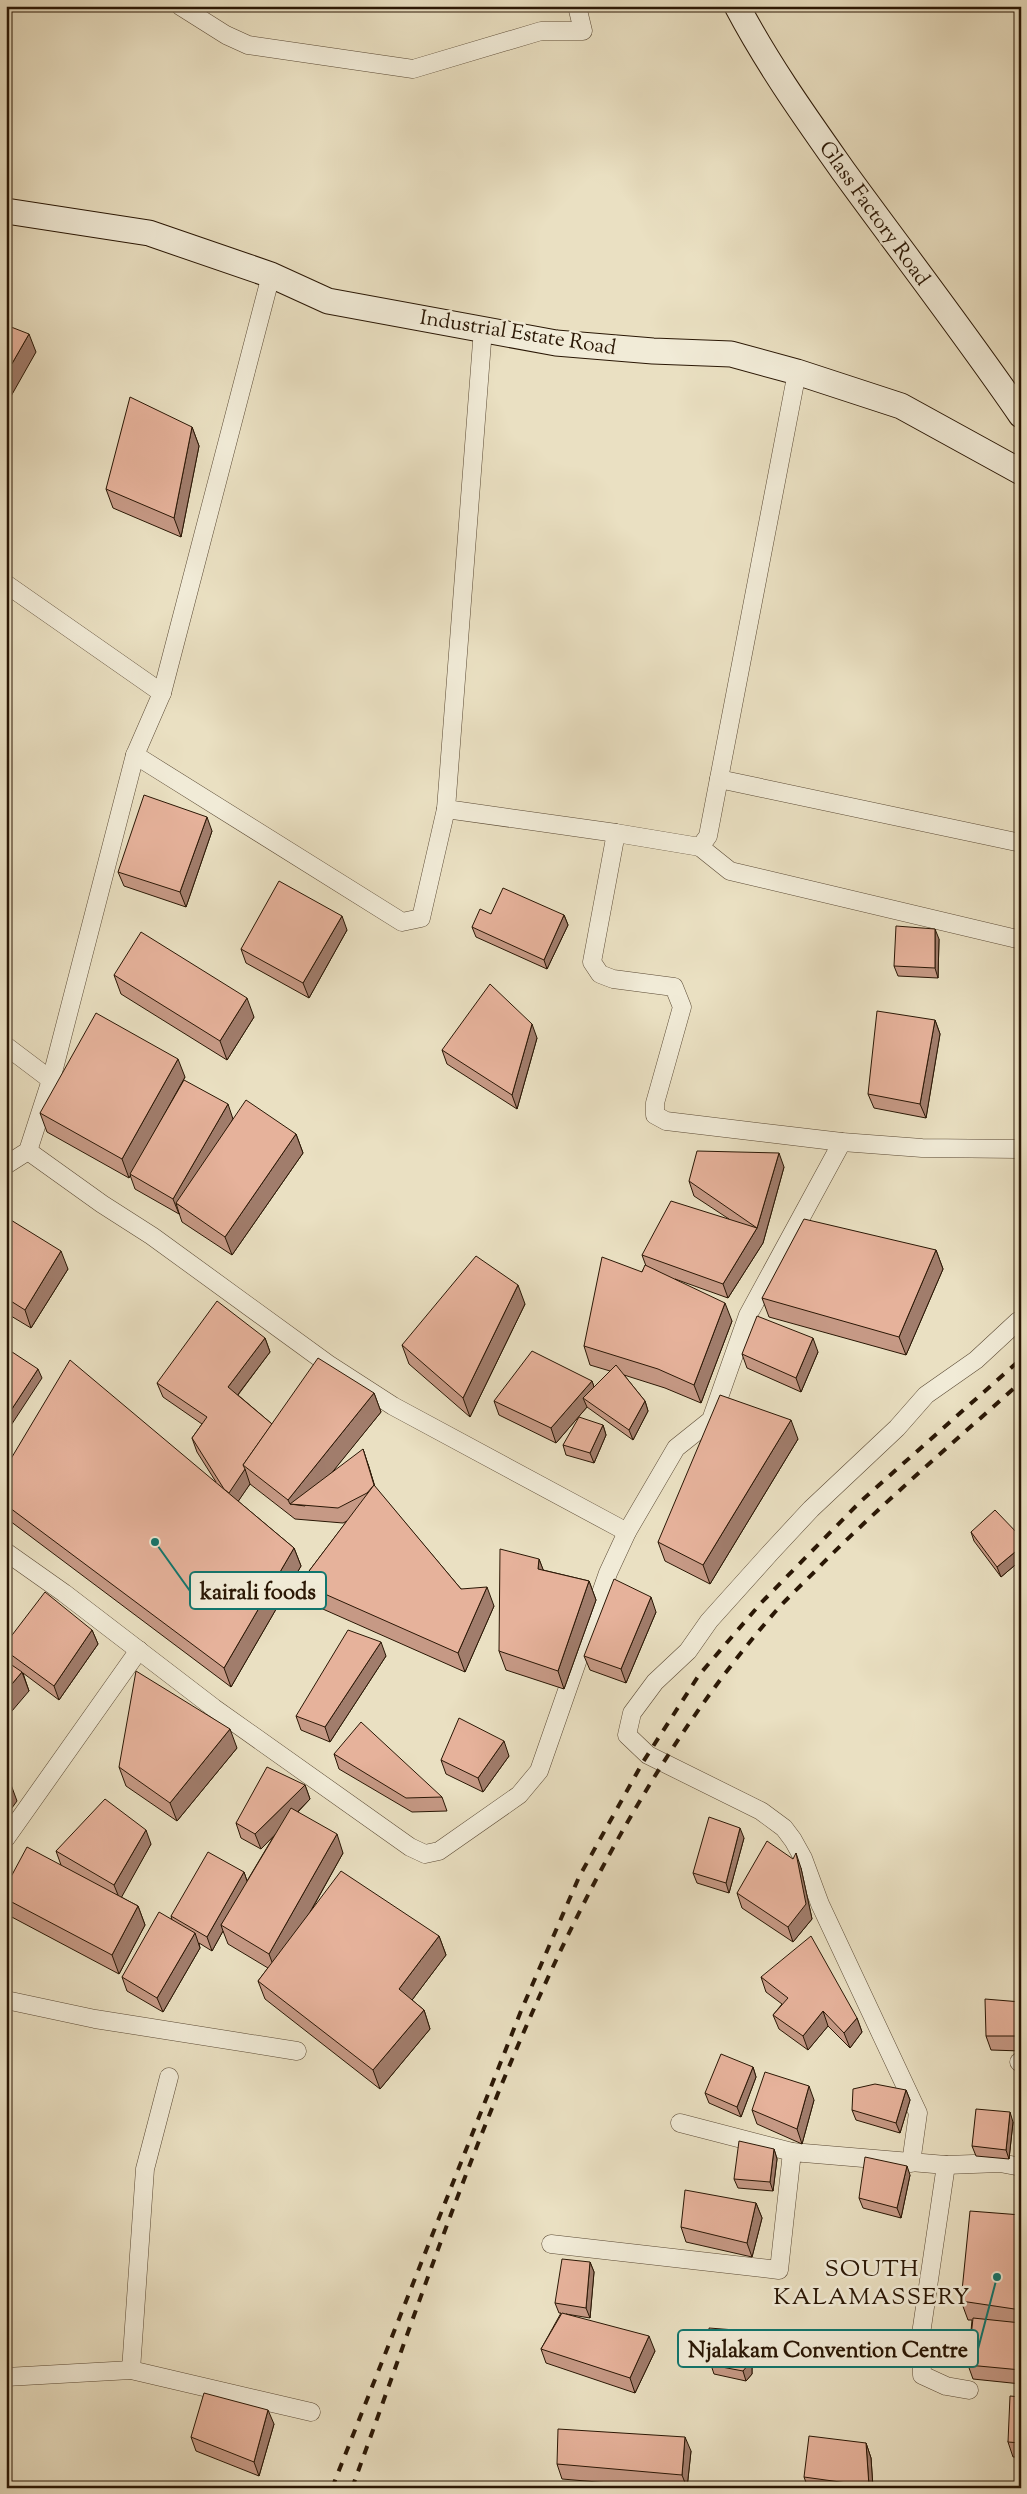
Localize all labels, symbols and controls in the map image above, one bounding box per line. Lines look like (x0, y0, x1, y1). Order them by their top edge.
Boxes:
street label: Glass Factory Road (811, 136, 936, 293)
street label: Industrial Estate Road (417, 304, 618, 364)
callout: kairali foods (190, 1572, 326, 1609)
text: kairali foods (199, 1578, 316, 1610)
district label: SOUTH KALAMASSERY (773, 2253, 971, 2315)
callout: Njalakam Convention Centre (678, 2330, 978, 2367)
text: Njalakam Convention Centre (688, 2336, 968, 2368)

